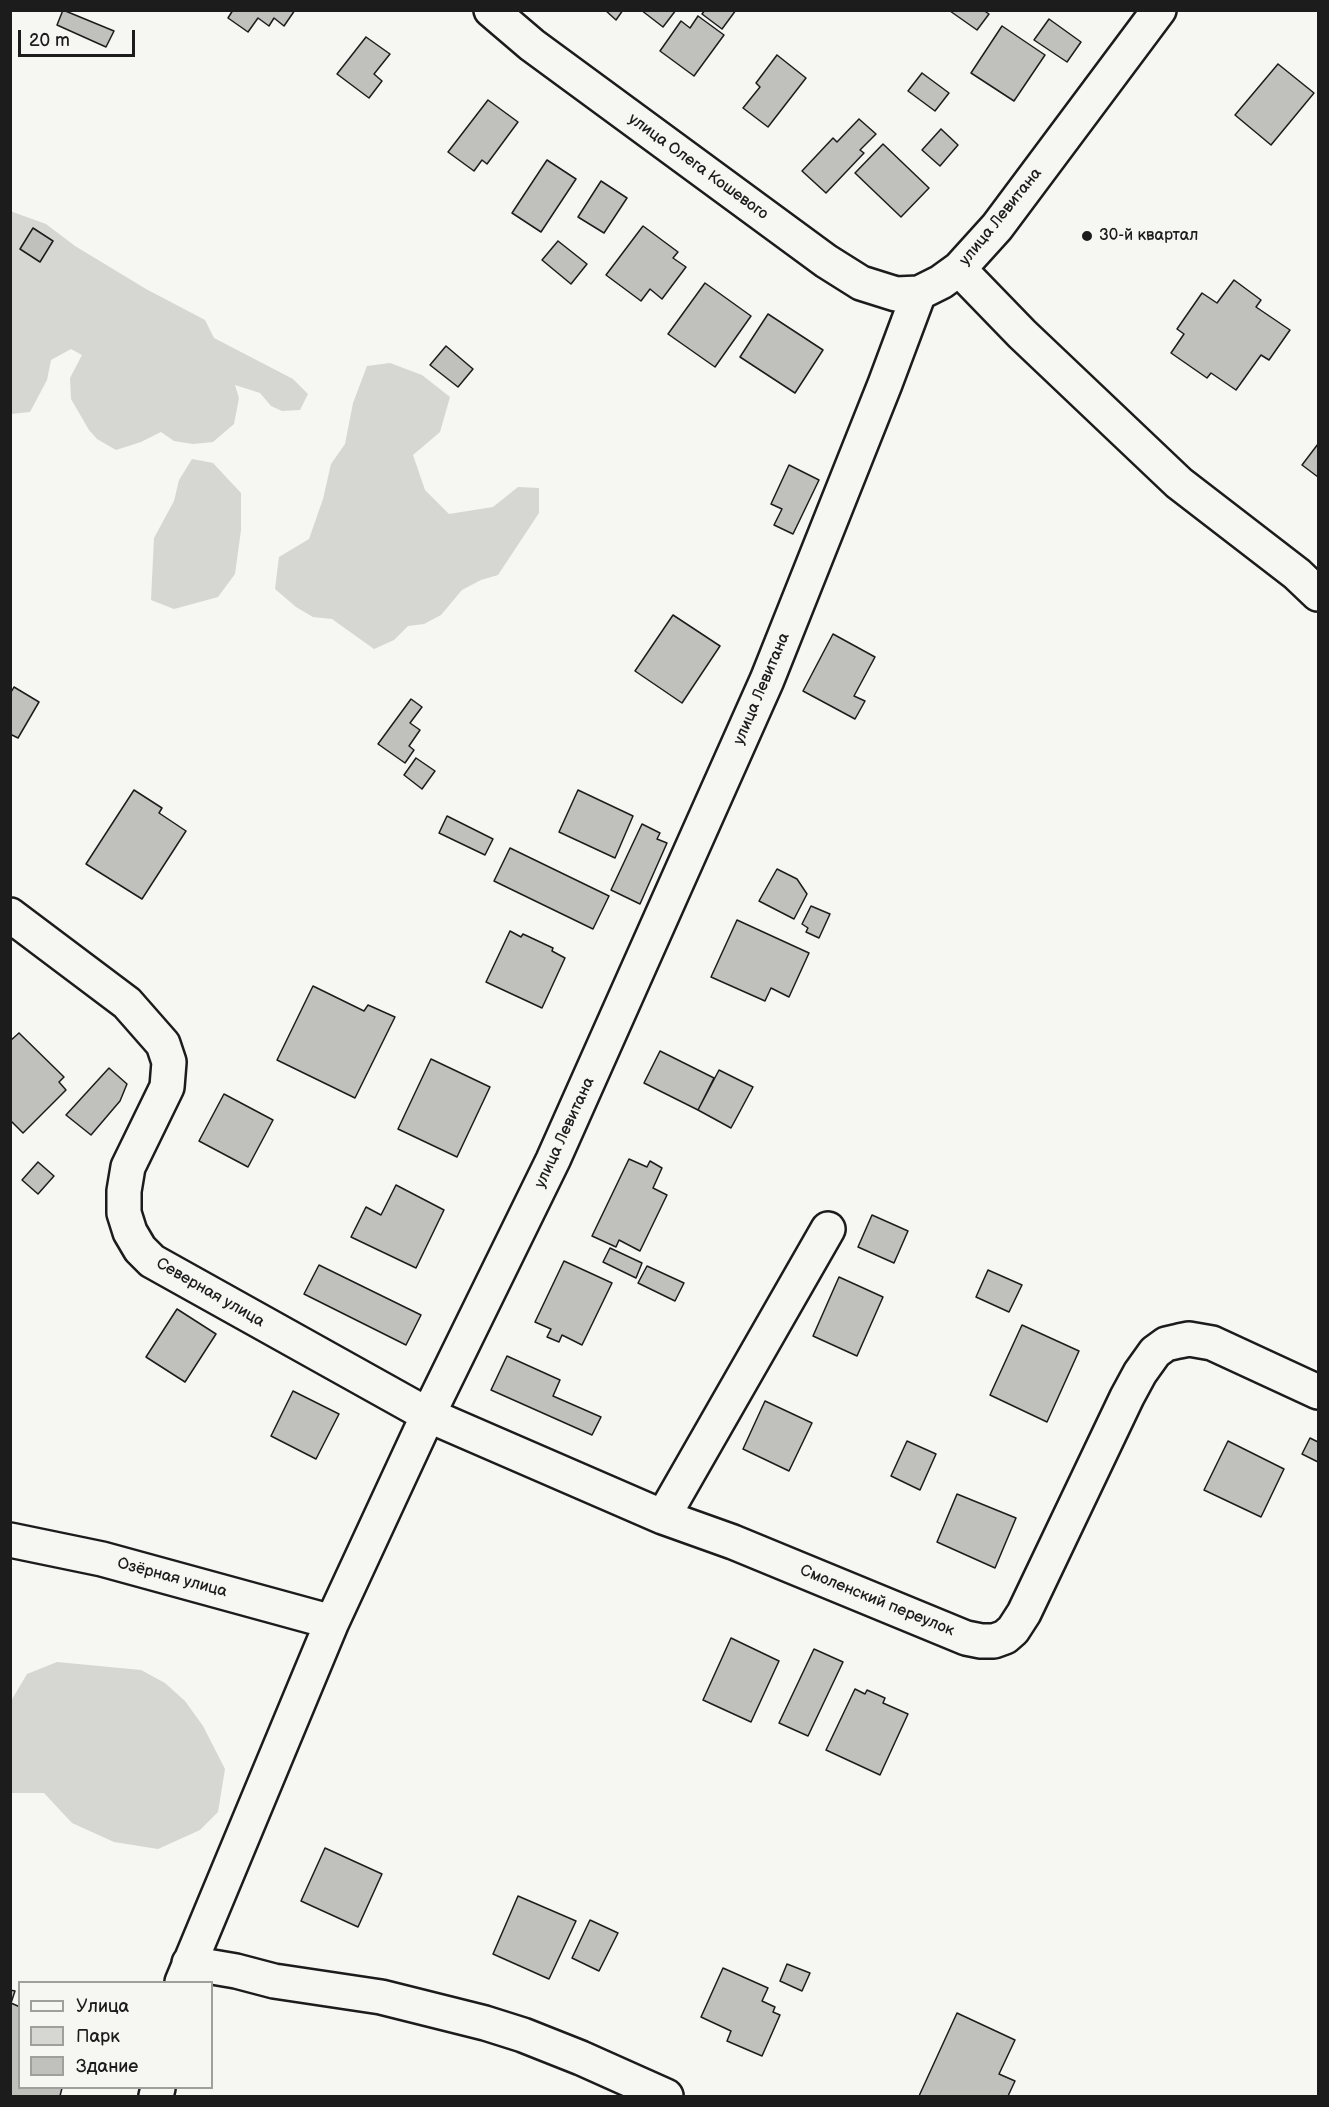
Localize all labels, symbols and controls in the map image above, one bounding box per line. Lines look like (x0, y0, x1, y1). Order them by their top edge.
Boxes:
scale bar (21, 18, 138, 56)
text: 20 m (29, 30, 70, 51)
street label: улица Олега Кошевого (624, 110, 772, 224)
street label: улица Левитана (956, 164, 1046, 270)
place label: 30-й квартал (1099, 226, 1198, 246)
marker: 30-й квартал (1080, 229, 1094, 243)
street label: улица Левитана (730, 630, 794, 748)
street label: улица Левитана (531, 1075, 599, 1191)
street label: Северная улица (152, 1254, 268, 1332)
street label: Озёрная улица (115, 1554, 229, 1602)
street label: Смоленский переулок (797, 1561, 957, 1641)
legend (18, 1981, 213, 2089)
text: Улица (76, 1996, 129, 2017)
text: Парк (76, 2026, 120, 2047)
text: Здание (76, 2056, 138, 2077)

